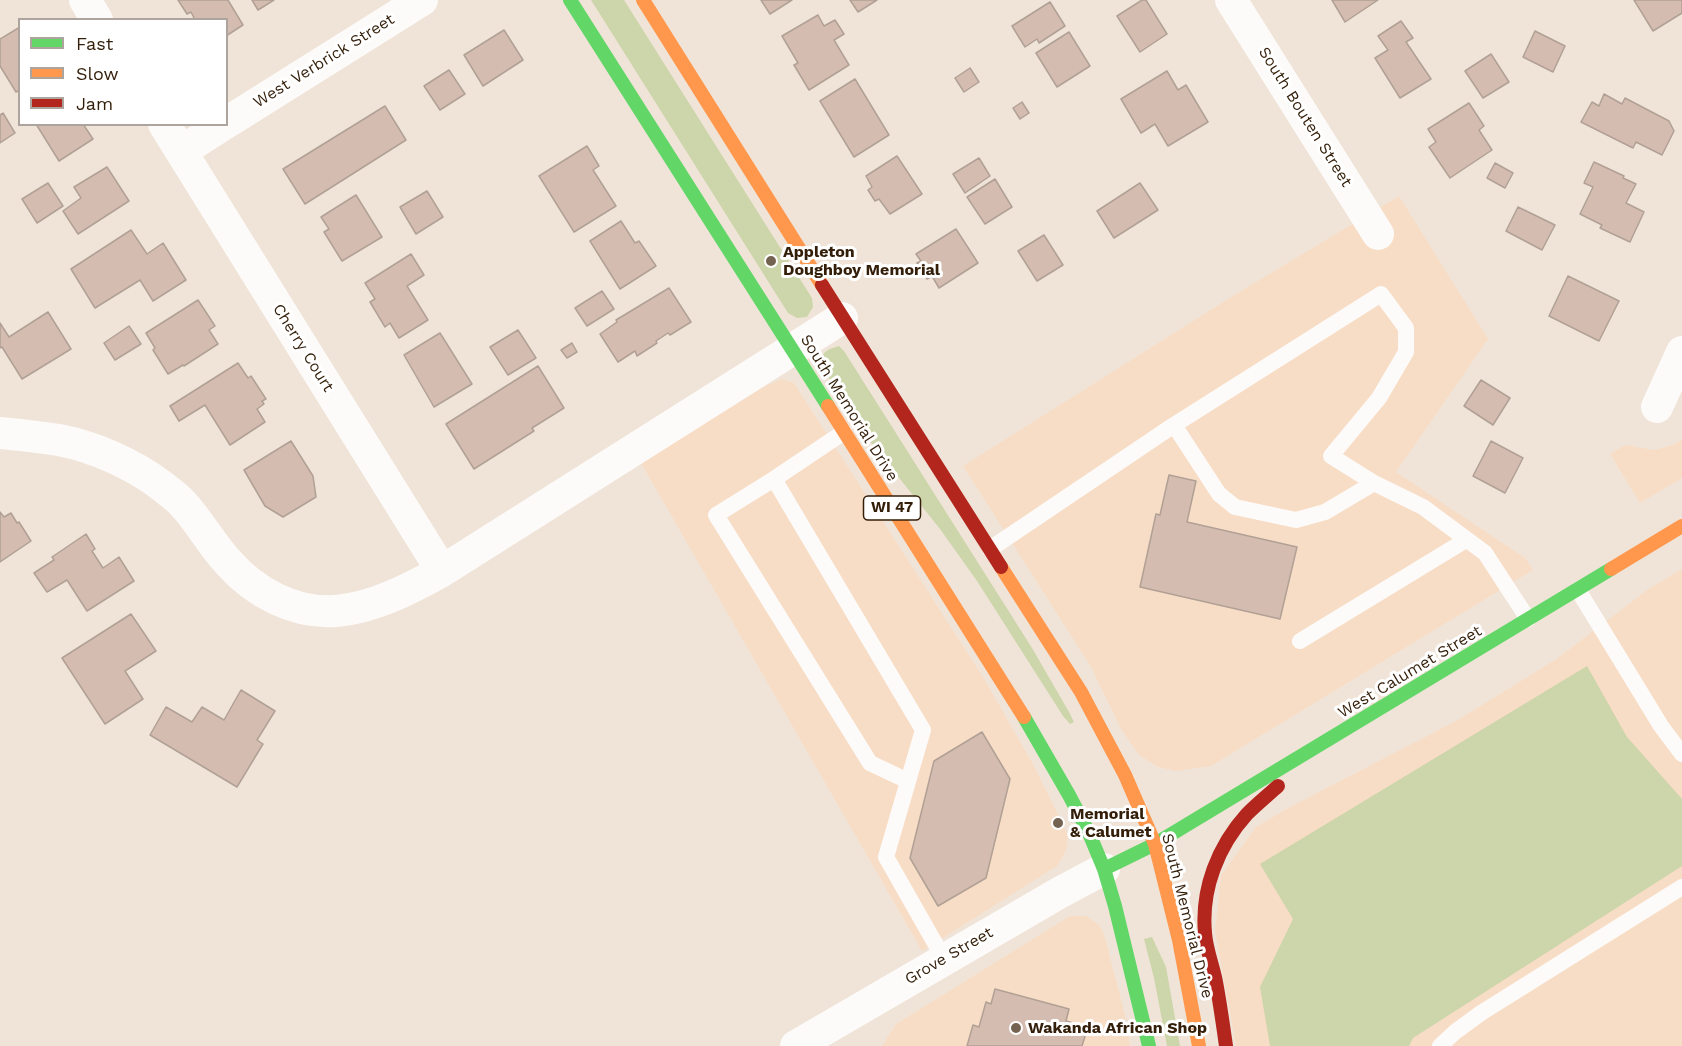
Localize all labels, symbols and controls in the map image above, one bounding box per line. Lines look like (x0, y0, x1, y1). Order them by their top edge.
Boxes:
street label: West Verbrick Street (250, 10, 398, 112)
legend (18, 18, 228, 126)
text: Fast (76, 33, 113, 54)
street label: South Bouten Street (1254, 44, 1356, 190)
text: Slow (76, 63, 119, 84)
text: Jam (76, 93, 113, 114)
place label: Appleton Doughboy Memorial (783, 242, 940, 280)
marker: Appleton Doughboy Memorial (764, 254, 778, 268)
street label: Cherry Court (268, 300, 338, 396)
street label: South Memorial Drive (796, 331, 902, 485)
road number: WI 47 (864, 496, 920, 520)
street label: West Calumet Street (1335, 622, 1485, 722)
place label: Memorial & Calumet (1070, 804, 1151, 842)
marker: Memorial & Calumet (1051, 816, 1065, 830)
street label: South Memorial Drive (1157, 831, 1217, 1001)
street label: Grove Street (901, 923, 997, 989)
place label: Wakanda African Shop (1028, 1018, 1207, 1038)
marker: Wakanda African Shop (1009, 1021, 1023, 1035)

